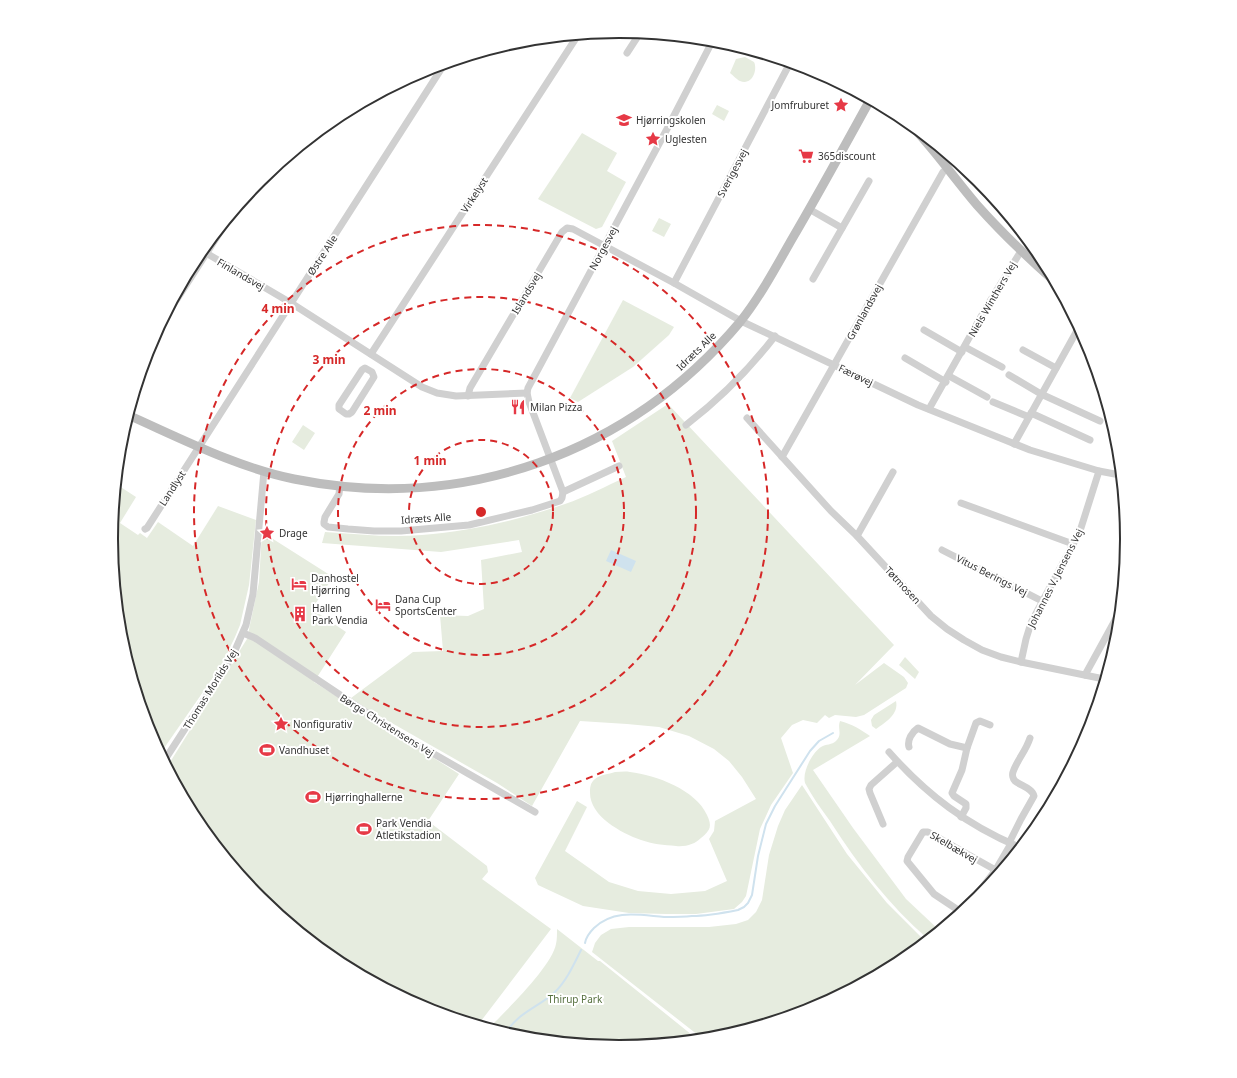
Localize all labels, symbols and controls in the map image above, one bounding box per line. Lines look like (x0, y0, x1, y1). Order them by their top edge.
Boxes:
place icon: Jomfruburet (832, 96, 850, 114)
place label: Jomfruburet (771, 98, 829, 112)
school or university icon: Hjørringskolen (615, 111, 633, 129)
place label: Hjørringskolen (636, 113, 706, 127)
place icon: Uglesten (644, 130, 662, 148)
place label: Uglesten (665, 132, 707, 146)
street label: Sverigesvej (713, 146, 751, 200)
supermarket icon: 365discount (797, 147, 815, 165)
place label: 365discount (818, 149, 876, 163)
street label: Virkelyst (457, 174, 491, 215)
street label: Norgesvej (586, 224, 620, 272)
street label: Østre Alle (304, 232, 340, 278)
street label: Finlandsvej (215, 255, 267, 293)
street label: Niels Winthers Vej (965, 259, 1019, 339)
street label: Islandsvej (508, 269, 544, 317)
street label: Grønlandsvej (843, 281, 885, 343)
text: 4 min (261, 300, 295, 317)
street label: Idræts Alle (673, 328, 719, 374)
text: 3 min (312, 351, 346, 368)
street label: Færøvej (836, 361, 876, 389)
restaurant icon: Milan Pizza (509, 398, 527, 416)
place label: Milan Pizza (530, 400, 582, 414)
text: 2 min (363, 402, 397, 419)
text: 1 min (413, 452, 447, 469)
street label: Landlyst (155, 467, 189, 508)
centre of rings (474, 505, 488, 519)
street label: Idræts Alle (400, 509, 452, 527)
place icon: Drage (258, 524, 276, 542)
place label: Drage (279, 526, 308, 540)
street label: Johannes V. Jensens Vej (1023, 526, 1086, 631)
street label: Vitus Berings Vej (954, 551, 1030, 599)
street label: Tøtmosen (882, 563, 924, 607)
place label: Danhostel Hjørring (311, 571, 359, 597)
hotel icon: Danhostel Hjørring (290, 575, 308, 593)
place label: Dana Cup SportsCenter (395, 592, 457, 618)
hotel icon: Dana Cup SportsCenter (374, 596, 392, 614)
place label: Hallen Park Vendia (312, 601, 368, 627)
building icon: Hallen Park Vendia (291, 605, 309, 623)
street label: Thomas Morilds Vej (180, 646, 240, 732)
street label: Børge Christensens Vej (337, 690, 437, 760)
place icon: Nonfigurativ (272, 715, 290, 733)
place label: Nonfigurativ (293, 717, 353, 731)
sports icon: Vandhuset (258, 741, 276, 759)
place label: Vandhuset (279, 743, 330, 757)
sports icon: Hjørringhallerne (304, 788, 322, 806)
place label: Hjørringhallerne (325, 790, 403, 804)
place label: Park Vendia Atletikstadion (376, 816, 441, 842)
sports icon: Park Vendia Atletikstadion (355, 820, 373, 838)
street label: Skelbækvej (928, 828, 980, 866)
park label: Thirup Park (548, 992, 603, 1006)

